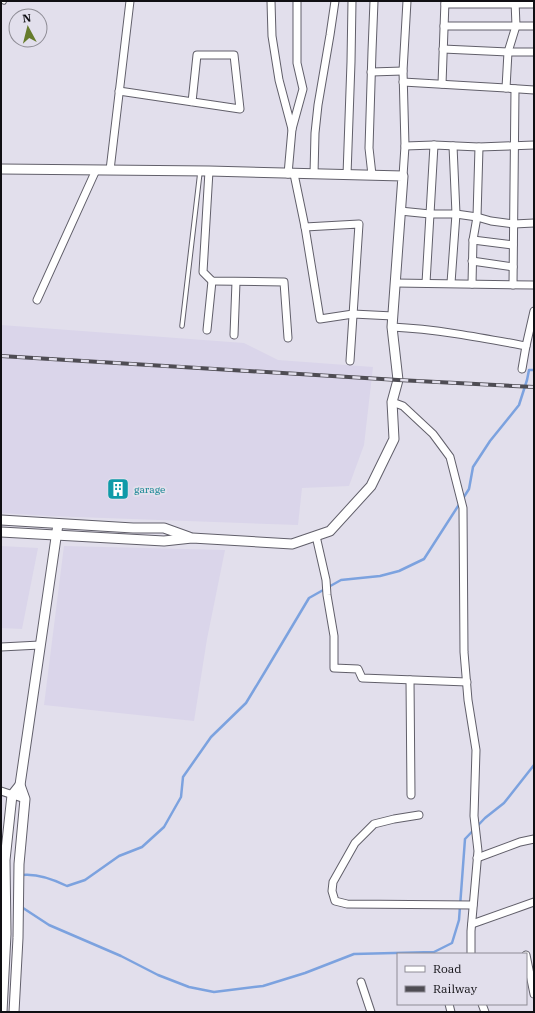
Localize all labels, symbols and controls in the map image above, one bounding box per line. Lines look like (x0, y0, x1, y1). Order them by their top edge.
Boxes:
north arrow (8, 8, 48, 48)
text: N (22, 11, 32, 26)
building icon: garage (105, 476, 131, 502)
place label: garage (134, 483, 165, 496)
legend (397, 953, 527, 1005)
text: Road (433, 961, 462, 976)
text: Railway (433, 981, 478, 996)

